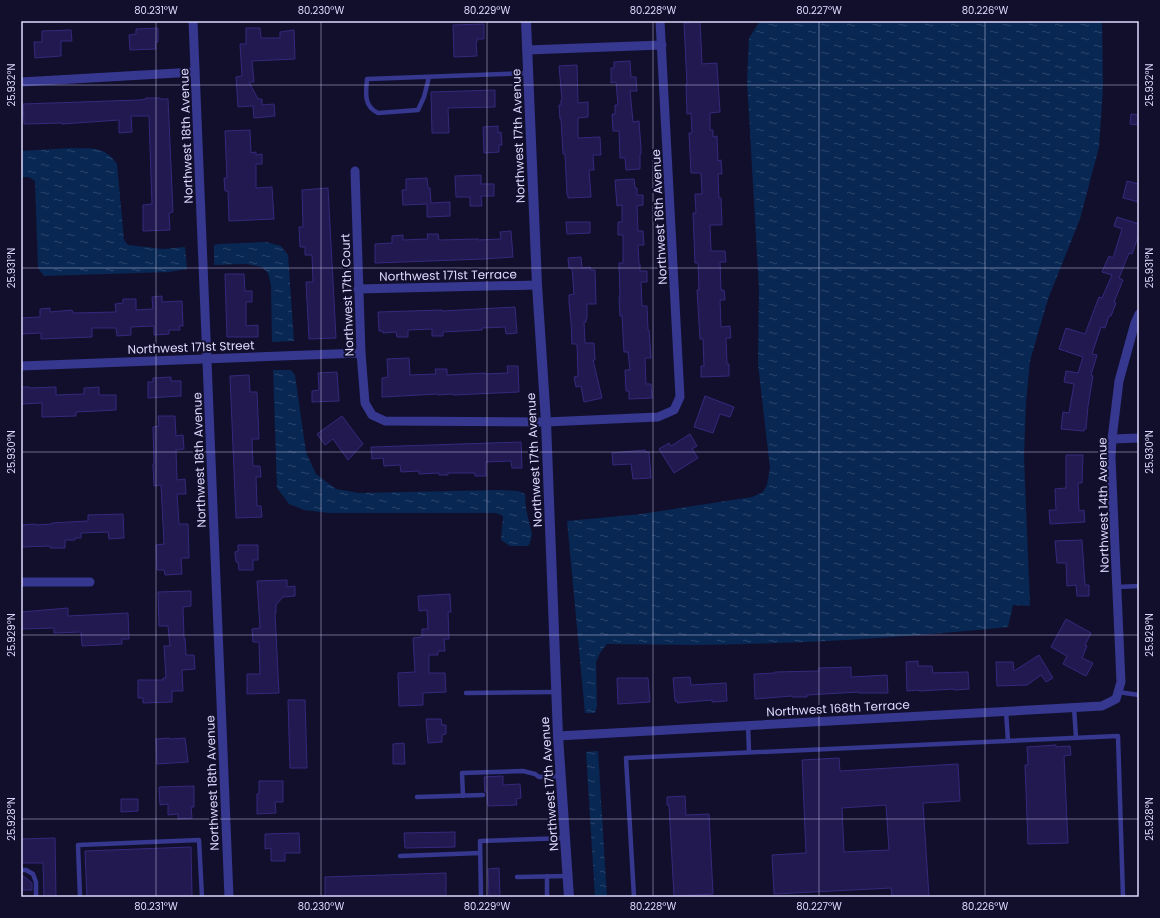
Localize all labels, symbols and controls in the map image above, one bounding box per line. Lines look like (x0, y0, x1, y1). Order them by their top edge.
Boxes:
text: 80.231°W (134, 3, 178, 18)
text: 80.230°W (298, 3, 344, 18)
text: 80.229°W (464, 3, 510, 18)
text: 80.228°W (630, 3, 676, 18)
text: 80.227°W (796, 3, 842, 18)
text: 80.226°W (962, 3, 1008, 18)
text: 25.932°N (4, 63, 19, 107)
text: 25.932°N (1142, 63, 1157, 107)
street label: Northwest 18th Avenue (175, 68, 197, 204)
street label: Northwest 17th Avenue (507, 69, 529, 203)
street label: Northwest 16th Avenue (647, 149, 671, 285)
street label: Northwest 17th Court (336, 233, 358, 357)
text: 25.931°N (4, 248, 19, 288)
text: 25.931°N (1142, 248, 1157, 288)
street label: Northwest 171st Terrace (379, 265, 517, 285)
street label: Northwest 171st Street (127, 336, 255, 358)
street label: Northwest 18th Avenue (188, 392, 210, 528)
street label: Northwest 17th Avenue (522, 392, 546, 528)
text: 25.930°N (4, 430, 19, 474)
text: 25.930°N (1142, 430, 1157, 474)
street label: Northwest 14th Avenue (1093, 437, 1113, 573)
text: 25.929°N (4, 613, 19, 657)
text: 25.929°N (1142, 613, 1157, 657)
street label: Northwest 168th Terrace (766, 696, 910, 720)
street label: Northwest 18th Avenue (201, 715, 223, 851)
street label: Northwest 17th Avenue (536, 716, 562, 852)
text: 25.928°N (4, 797, 19, 841)
text: 25.928°N (1142, 797, 1157, 841)
text: 80.231°W (134, 899, 178, 914)
text: 80.230°W (298, 899, 344, 914)
text: 80.229°W (464, 899, 510, 914)
text: 80.228°W (630, 899, 676, 914)
text: 80.227°W (796, 899, 842, 914)
text: 80.226°W (962, 899, 1008, 914)

